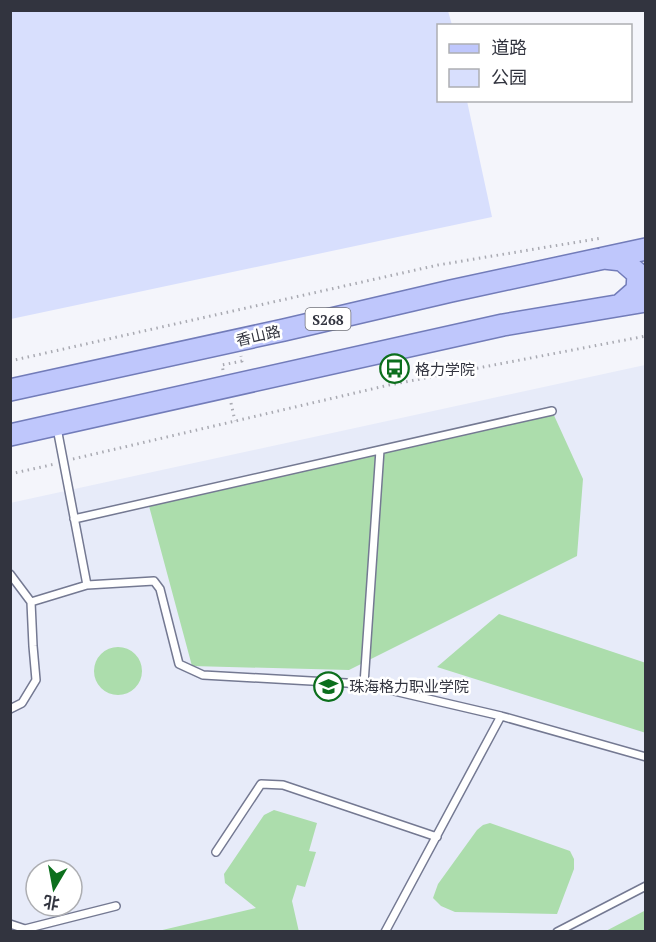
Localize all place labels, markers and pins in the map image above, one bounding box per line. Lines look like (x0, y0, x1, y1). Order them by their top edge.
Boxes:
bus stop icon: 格力学院 (378, 353, 410, 385)
place label: 格力学院 (415, 359, 475, 379)
school or university icon: 珠海格力职业学院 (312, 670, 344, 702)
place label: 珠海格力职业学院 (349, 676, 469, 696)

